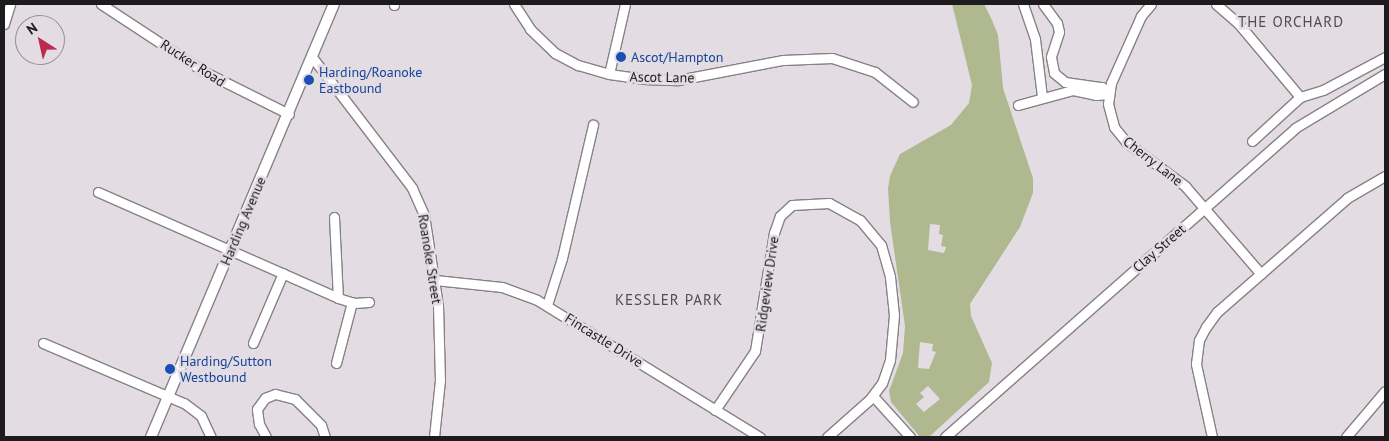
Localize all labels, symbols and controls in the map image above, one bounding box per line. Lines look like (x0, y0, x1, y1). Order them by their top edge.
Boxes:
district label: THE ORCHARD (1237, 13, 1345, 31)
north arrow (15, 15, 65, 65)
text: N (23, 19, 41, 39)
street label: Rucker Road (157, 36, 229, 90)
place label: Ascot/Hampton (631, 49, 723, 65)
marker: Ascot/Hampton (615, 51, 627, 63)
place label: Harding/Roanoke Eastbound (319, 64, 422, 96)
street label: Ascot Lane (629, 68, 695, 86)
marker: Harding/Roanoke Eastbound (303, 74, 315, 86)
street label: Cherry Lane (1120, 132, 1186, 190)
street label: Harding Avenue (217, 174, 269, 268)
street label: Roanoke Street (415, 213, 445, 305)
street label: Clay Street (1129, 220, 1189, 276)
street label: Ridgeview Drive (752, 235, 782, 333)
district label: KESSLER PARK (613, 291, 725, 309)
street label: Fincastle Drive (562, 309, 646, 371)
place label: Harding/Sutton Westbound (180, 353, 272, 386)
marker: Harding/Sutton Westbound (164, 363, 176, 375)

